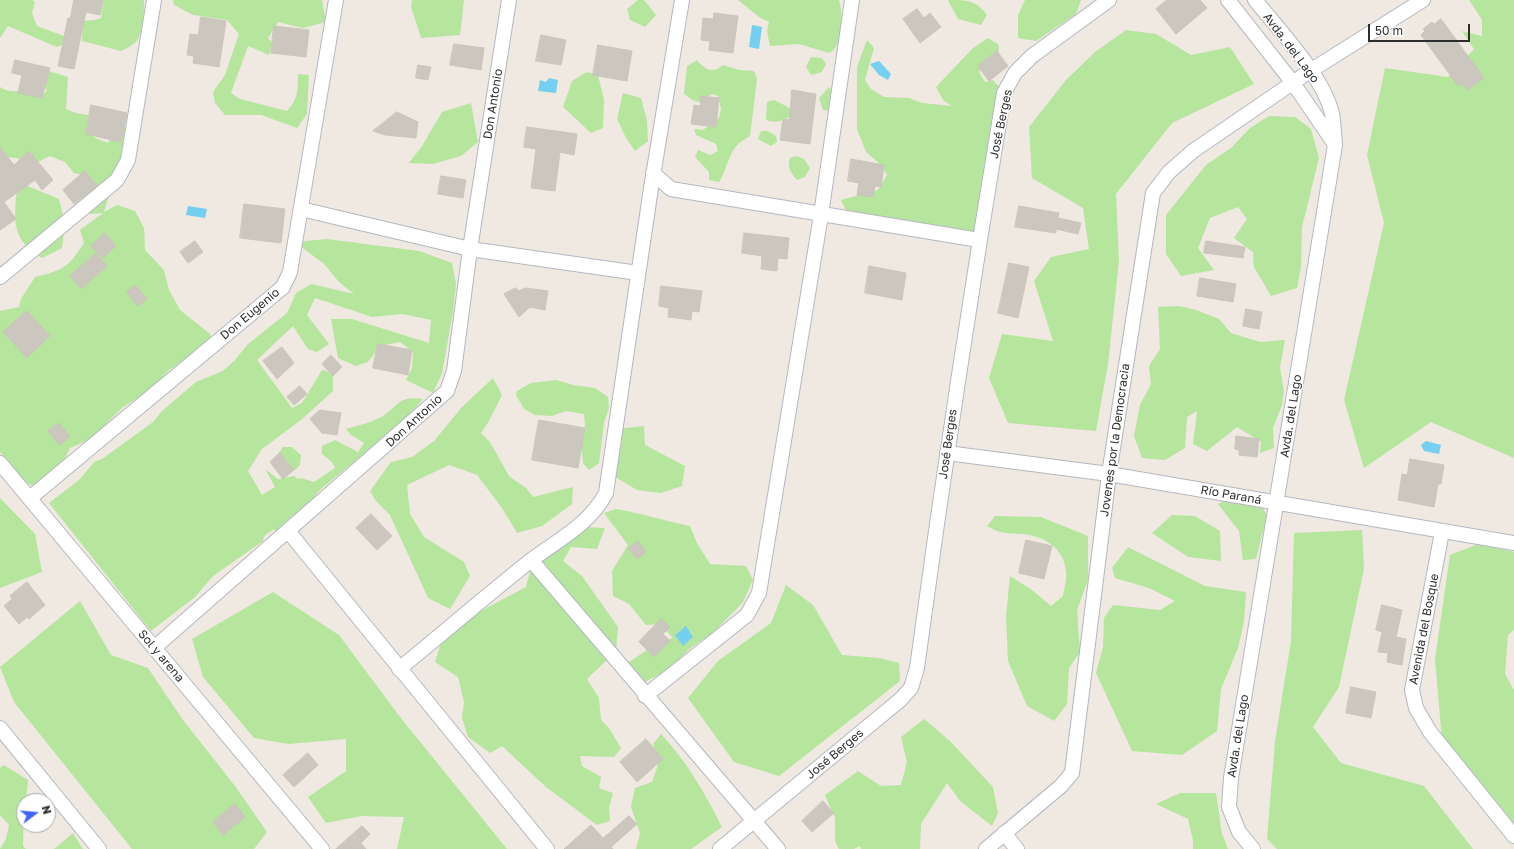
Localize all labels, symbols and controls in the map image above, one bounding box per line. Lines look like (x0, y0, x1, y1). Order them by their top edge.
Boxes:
street label: Avda. del Lago (1260, 10, 1322, 86)
scale bar (1370, 16, 1472, 42)
text: 50 m (1375, 23, 1403, 38)
street label: Don Antonio (480, 68, 506, 140)
street label: José Berges (987, 88, 1015, 160)
street label: Don Eugenio (218, 285, 282, 343)
street label: Jovenes por la Democracia (1097, 363, 1133, 517)
street label: Avda. del Lago (1277, 373, 1305, 459)
street label: Don Antonio (383, 392, 445, 450)
street label: José Berges (936, 408, 960, 480)
street label: Río Paraná (1199, 483, 1263, 507)
street label: Avenida del Bosque (1406, 572, 1442, 686)
street label: Sol y arena (135, 627, 187, 685)
street label: Avda. del Lago (1224, 693, 1252, 779)
street label: José Berges (803, 726, 867, 782)
north arrow (16, 793, 56, 833)
text: N (40, 804, 54, 816)

